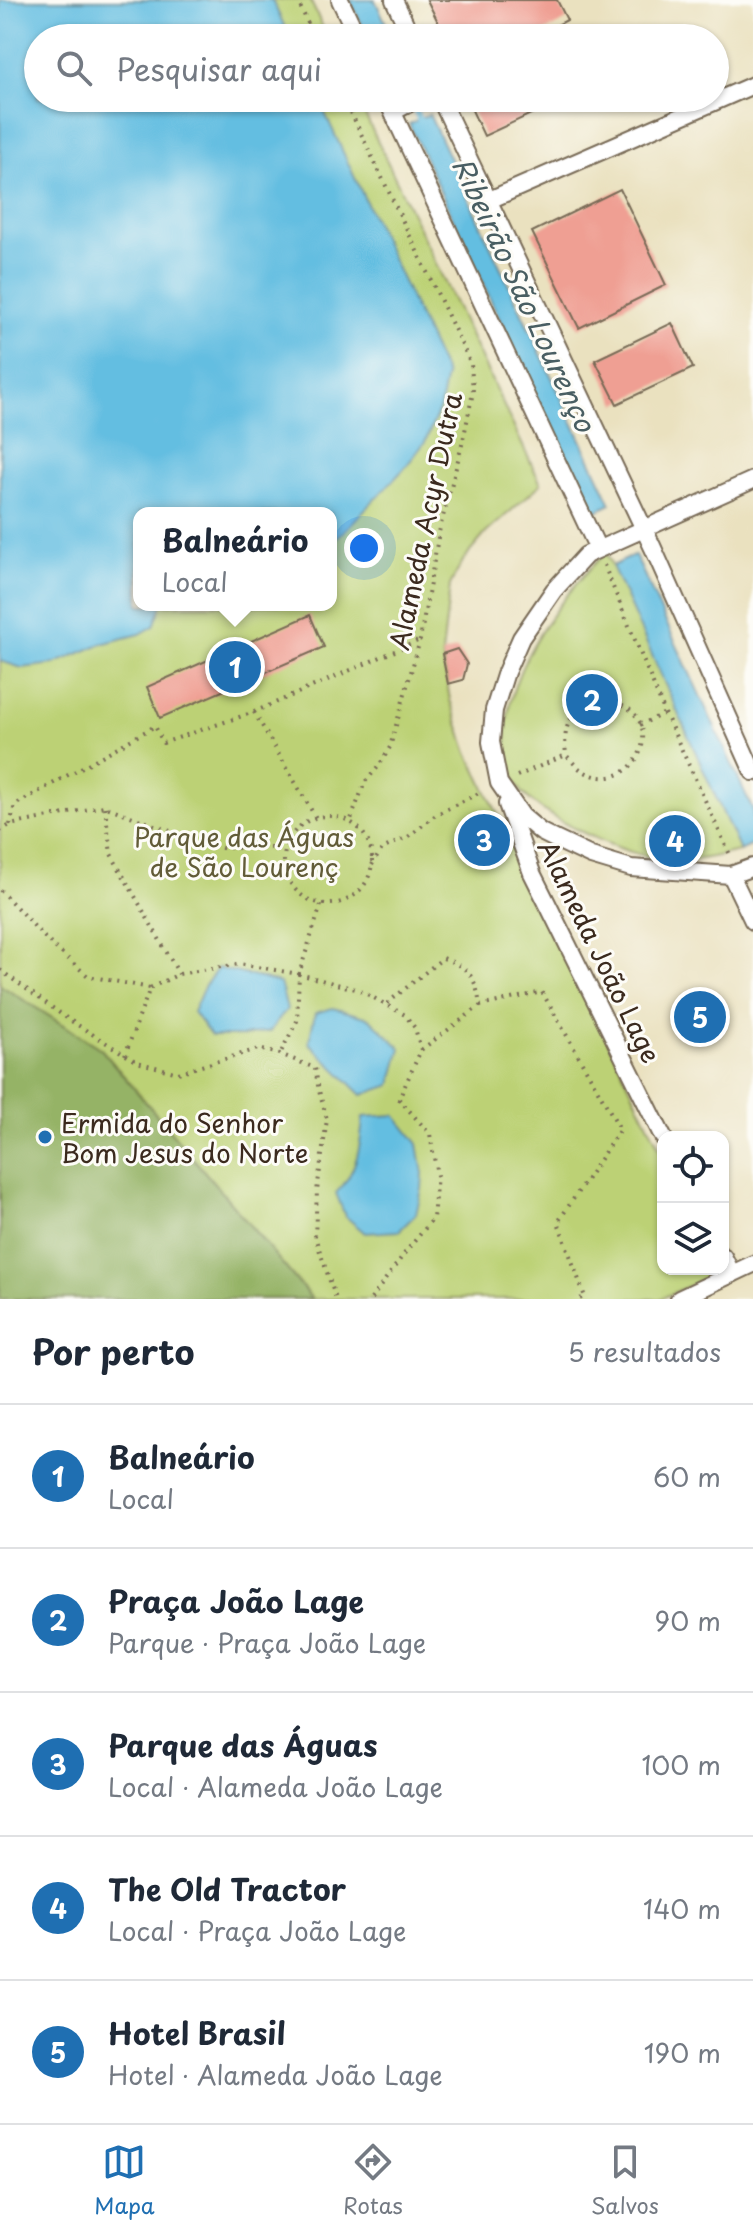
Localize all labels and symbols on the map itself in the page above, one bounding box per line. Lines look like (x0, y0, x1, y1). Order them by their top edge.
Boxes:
water label: Ribeirão São Lourenço (442, 150, 608, 440)
street label: Alameda Acyr Dutra (379, 389, 471, 653)
your location (344, 528, 384, 568)
pin: 1 (209, 637, 261, 697)
pin: 2 (566, 670, 618, 730)
pin: 3 (458, 810, 510, 870)
pin: 4 (649, 811, 701, 871)
park label: Parque das Águas de São Lourenç (134, 817, 354, 886)
street label: Alameda João Lage (529, 833, 671, 1069)
pin: 5 (674, 987, 726, 1047)
place label: Ermida do Senhor Bom Jesus do Norte (61, 1103, 309, 1172)
marker: Ermida do Senhor Bom Jesus do Norte (36, 1128, 54, 1146)

